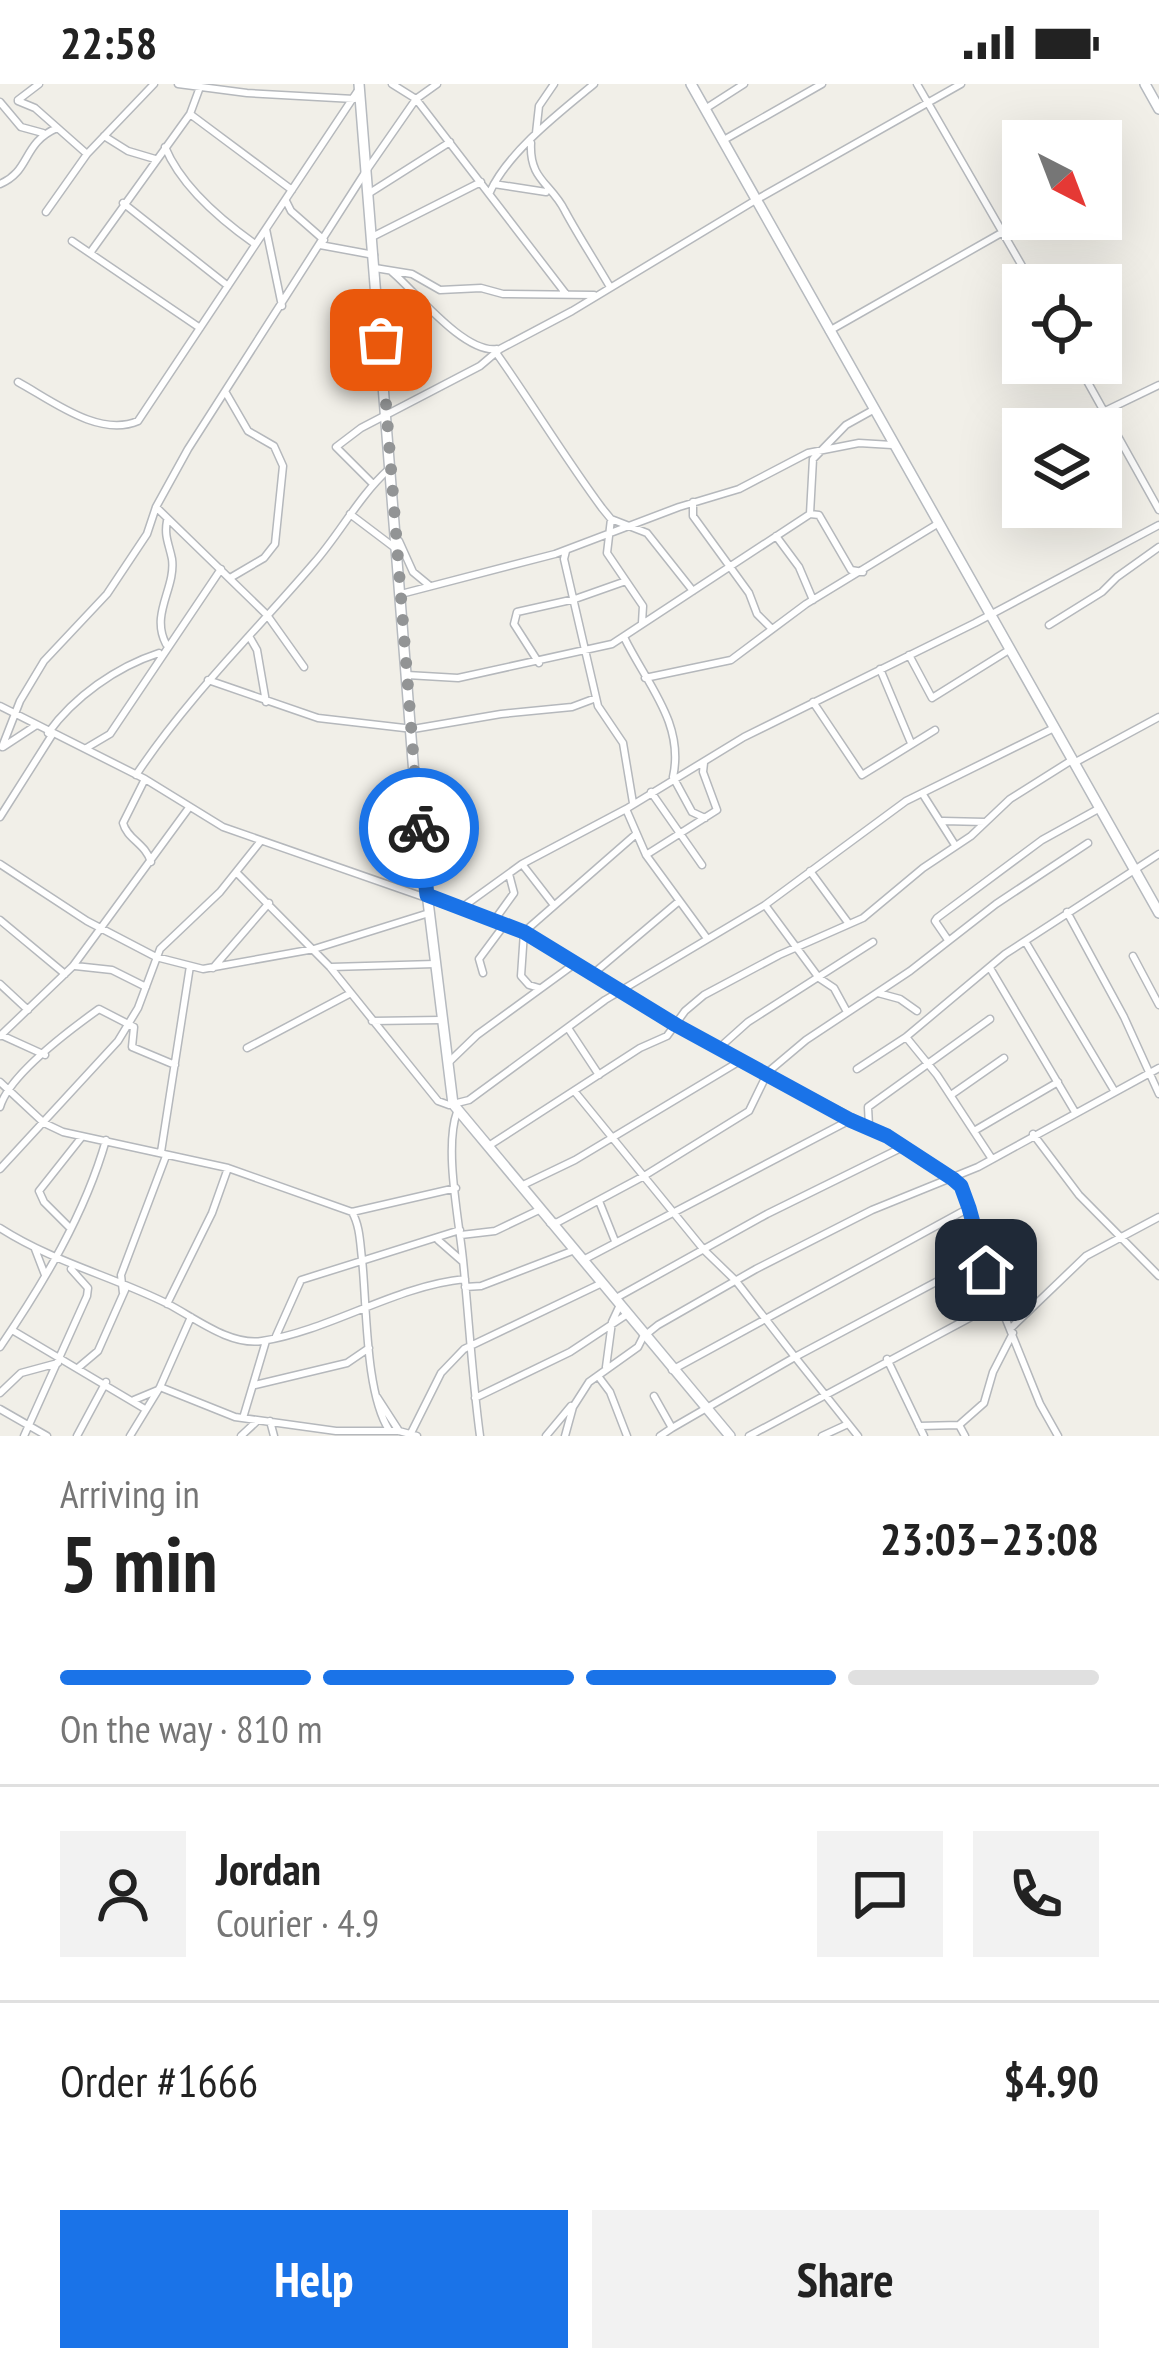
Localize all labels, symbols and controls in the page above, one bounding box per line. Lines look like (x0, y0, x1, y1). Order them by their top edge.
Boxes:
text: 22:58 (60, 13, 157, 71)
north arrow (1002, 120, 1122, 240)
map controls (1002, 120, 1122, 528)
button: locate (1002, 264, 1122, 384)
pin (330, 289, 432, 391)
icon: bag (348, 307, 414, 373)
button: layers (1002, 408, 1122, 528)
courier (359, 768, 479, 888)
icon: bike (386, 795, 452, 861)
pin (935, 1219, 1037, 1321)
icon: home (953, 1237, 1019, 1303)
text: Arriving in (60, 1468, 200, 1519)
text: 23:03–23:08 (880, 1509, 1099, 1567)
text: 5 min (60, 1513, 218, 1614)
text: On the way · 810 m (60, 1703, 322, 1754)
button: person (60, 1831, 186, 1957)
button: chat (817, 1831, 943, 1957)
button: phone (973, 1831, 1099, 1957)
text: Jordan (216, 1839, 321, 1897)
text: Courier · 4.9 (216, 1897, 379, 1948)
text: Order #1666 (60, 2051, 258, 2109)
text: $4.90 (1003, 2051, 1099, 2109)
button: Help (60, 2210, 568, 2348)
button: Share (592, 2210, 1099, 2348)

